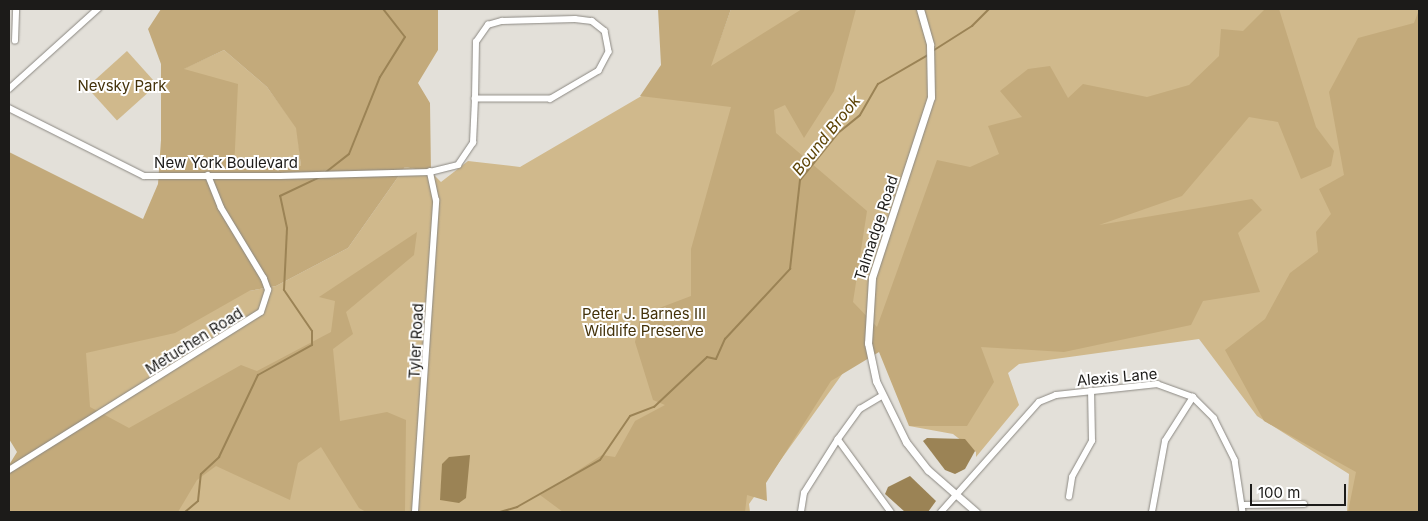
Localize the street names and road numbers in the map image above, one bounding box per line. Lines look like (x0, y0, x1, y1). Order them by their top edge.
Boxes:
street label: New York Boulevard (154, 154, 298, 172)
street label: Talmadge Road (850, 173, 902, 283)
street label: Tyler Road (405, 303, 427, 379)
street label: Metuchen Road (142, 304, 246, 378)
street label: Alexis Lane (1076, 365, 1158, 389)

